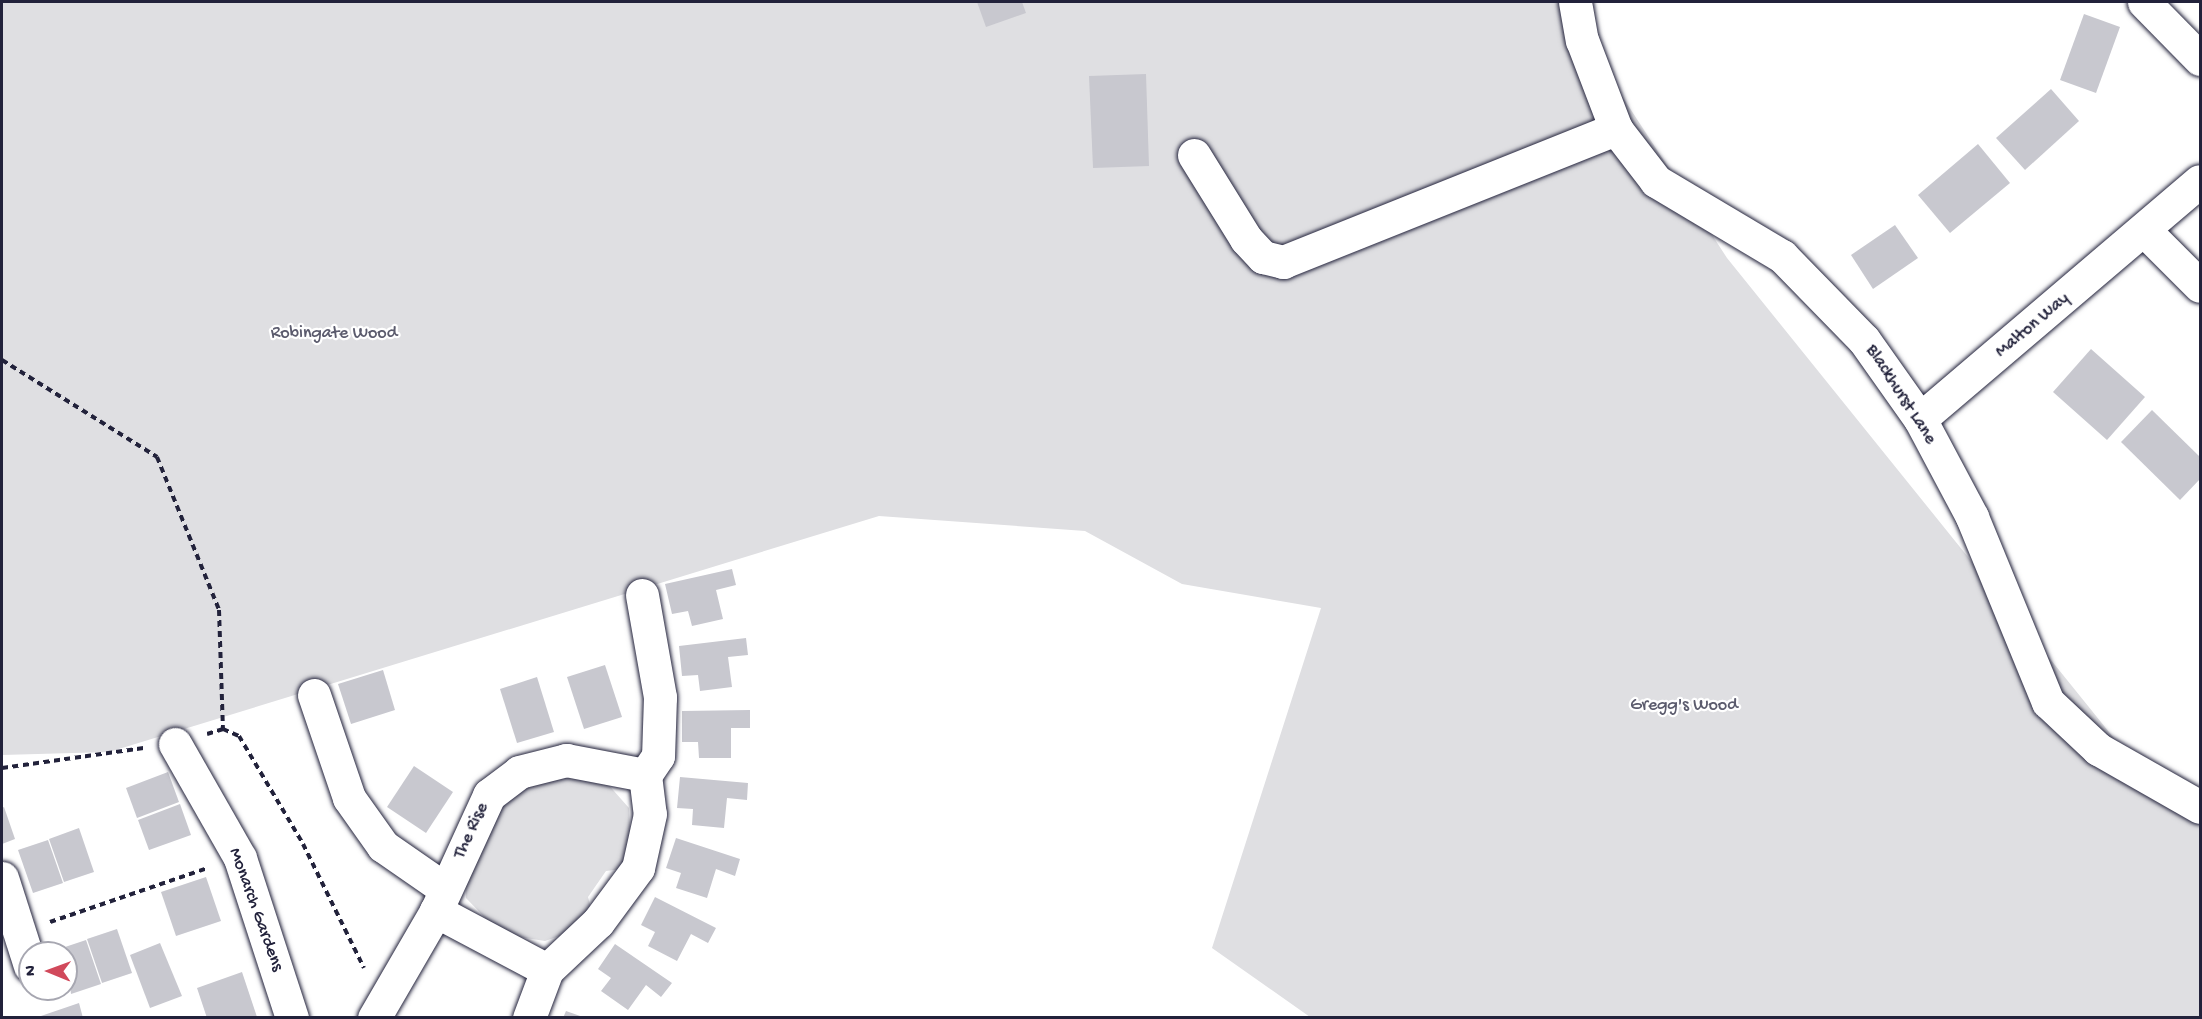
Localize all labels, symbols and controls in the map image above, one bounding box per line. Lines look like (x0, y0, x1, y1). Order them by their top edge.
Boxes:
street label: Malton Way (1992, 289, 2074, 363)
park label: Robingate Wood (271, 323, 397, 345)
street label: Blackhurst Lane (1860, 341, 1940, 449)
park label: Gregg's Wood (1630, 695, 1738, 717)
street label: The Rise (450, 800, 494, 862)
street label: Monarch Gardens (223, 845, 287, 975)
north arrow (18, 941, 78, 1001)
text: N (22, 965, 41, 976)

